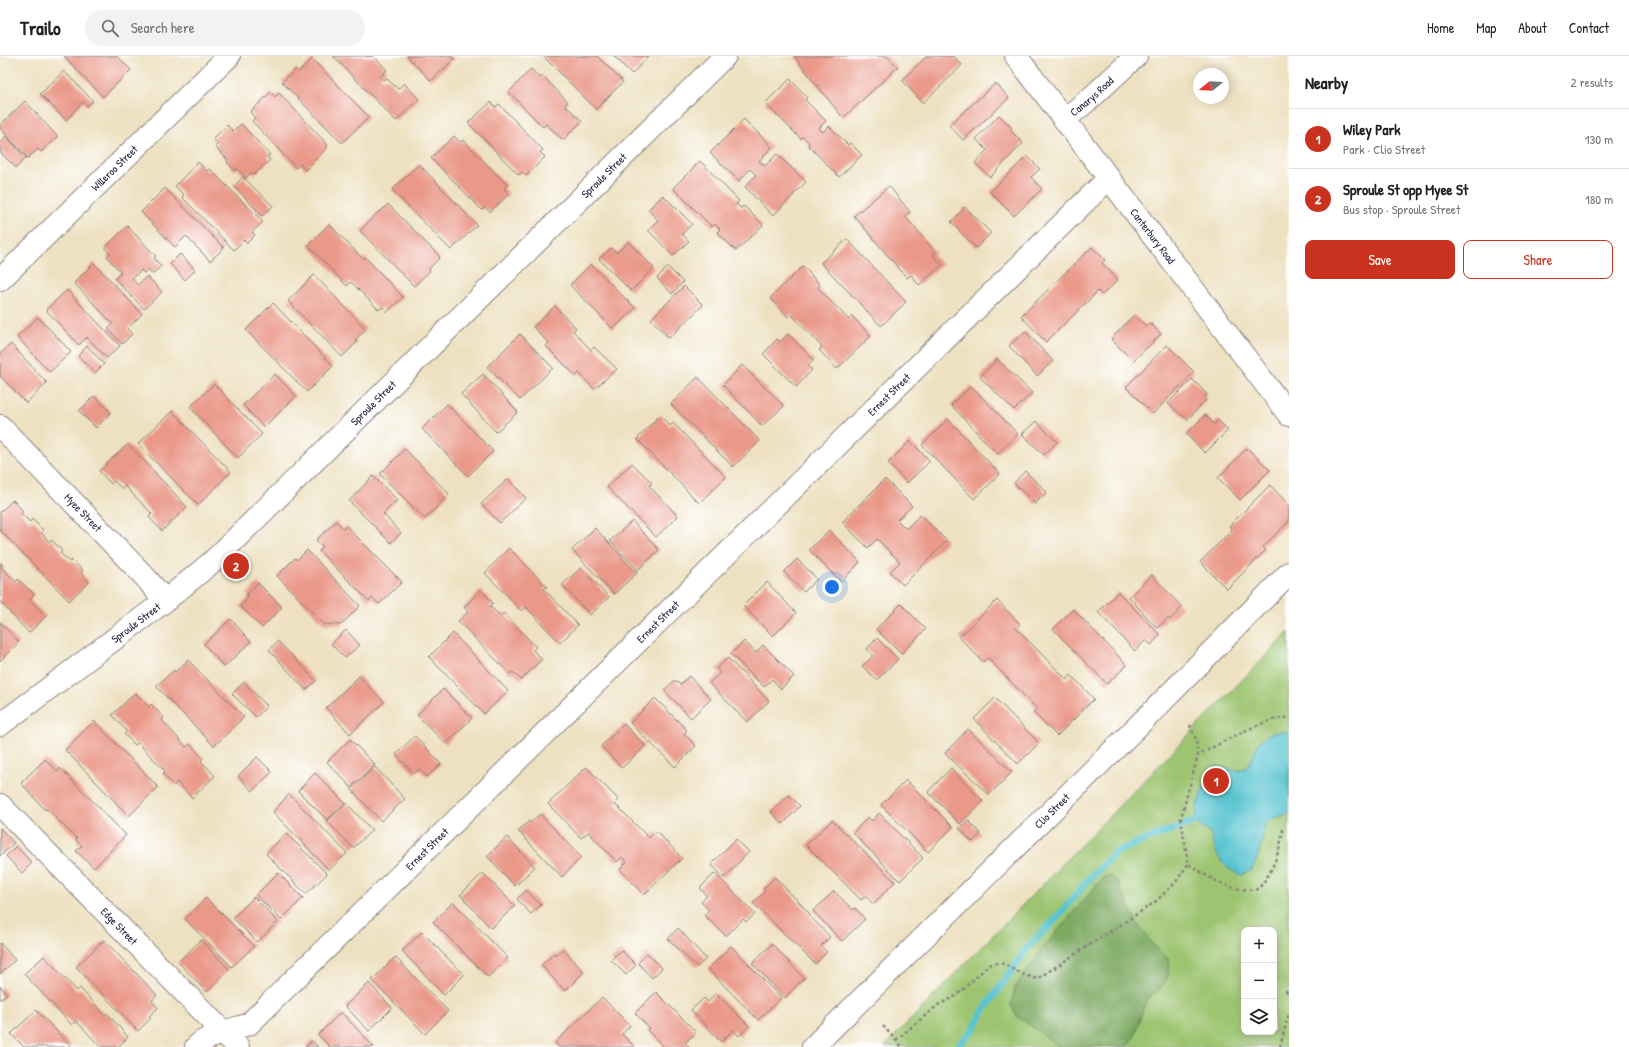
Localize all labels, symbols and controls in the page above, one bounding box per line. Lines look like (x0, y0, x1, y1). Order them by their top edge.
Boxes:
search box (85, 10, 365, 46)
text: Trailo (20, 15, 61, 41)
icon: search (99, 17, 121, 39)
text: Search here (131, 17, 195, 38)
text: Home (1427, 18, 1454, 37)
text: Map (1476, 18, 1496, 37)
text: About (1518, 18, 1547, 37)
text: Contact (1569, 18, 1609, 37)
north arrow (1193, 68, 1229, 104)
text: Nearby (1305, 71, 1348, 94)
street label: Canarys Road (1067, 73, 1117, 119)
text: 2 results (1571, 73, 1613, 91)
text: Wiley Park (1343, 119, 1400, 140)
text: 1 (1316, 130, 1320, 148)
text: 130 m (1585, 130, 1613, 148)
text: Park · Clio Street (1343, 140, 1425, 158)
street label: Willeroo Street (88, 142, 141, 194)
street label: Sproule Street (578, 150, 630, 201)
text: Sproule St opp Myee St (1343, 179, 1468, 200)
text: 2 (1315, 190, 1321, 208)
text: 180 m (1585, 190, 1613, 208)
text: Bus stop · Sproule Street (1343, 200, 1461, 218)
street label: Canterbury Road (1127, 205, 1179, 267)
button: Save (1305, 240, 1455, 279)
button: Share (1463, 240, 1613, 279)
street label: Ernest Street (865, 370, 914, 419)
street label: Sproule Street (348, 377, 399, 428)
street label: Myee Street (61, 490, 105, 535)
pin: 2 (223, 551, 249, 581)
your location (822, 577, 842, 597)
street label: Ernest Street (634, 597, 683, 646)
street label: Sproule Street (108, 600, 164, 646)
pin: 1 (1203, 766, 1229, 796)
street label: Clio Street (1031, 790, 1073, 831)
street label: Ernest Street (403, 825, 452, 873)
street label: Edge Street (98, 905, 141, 948)
map controls (1241, 927, 1277, 1035)
button: + (1241, 927, 1277, 963)
button: − (1241, 963, 1277, 999)
button: layers (1241, 999, 1277, 1035)

